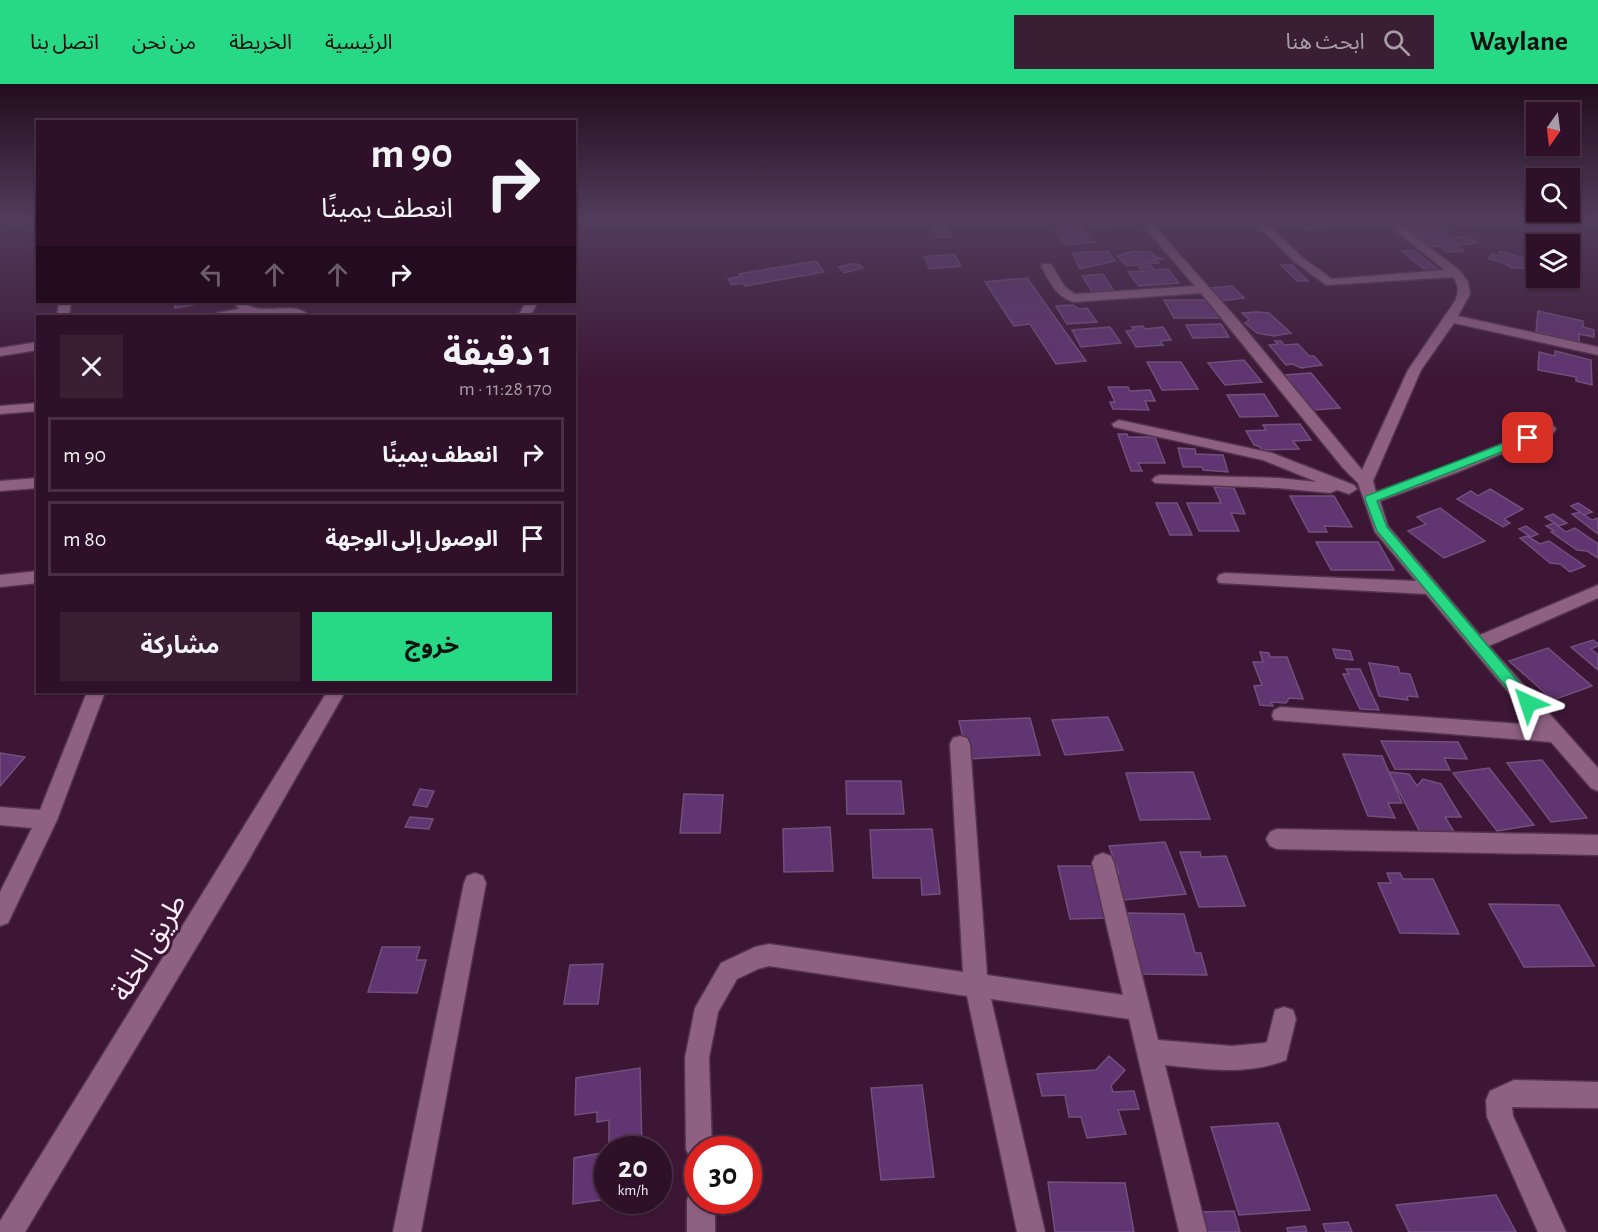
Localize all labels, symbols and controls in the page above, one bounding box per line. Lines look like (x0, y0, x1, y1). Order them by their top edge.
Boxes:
search box (1014, 15, 1434, 69)
icon: search (1380, 26, 1413, 59)
text: Waylane (1470, 28, 1568, 56)
text: ابحث هنا (1285, 31, 1365, 53)
text: اتصل بنا (30, 32, 99, 53)
text: من نحن (132, 32, 196, 53)
text: الخريطة (229, 32, 292, 53)
text: الرئيسية (325, 32, 393, 53)
north arrow (1526, 102, 1580, 156)
map controls (1526, 102, 1580, 288)
text: 90 m (371, 133, 453, 175)
icon: right (474, 144, 552, 222)
button: search (1526, 168, 1580, 222)
text: انعطف يمينًا (321, 195, 453, 222)
button: layers (1526, 234, 1580, 288)
icon: left (195, 258, 228, 291)
icon: ahead (258, 258, 291, 291)
icon: ahead (321, 258, 354, 291)
icon: right (384, 258, 417, 291)
button: close (60, 335, 123, 398)
text: 1 دقيقة (443, 336, 552, 372)
text: 170 m · 11:28 (459, 379, 552, 399)
pin (1502, 412, 1553, 463)
icon: arrive (1511, 421, 1544, 454)
icon: right (516, 438, 549, 471)
text: 90 m (63, 444, 106, 466)
text: انعطف يمينًا (382, 444, 498, 466)
icon: arrive (516, 522, 549, 555)
text: 80 m (63, 528, 106, 550)
text: الوصول إلى الوجهة (325, 528, 498, 550)
button: مشاركة (60, 612, 300, 681)
button: خروج (312, 612, 552, 681)
position arrow (1496, 671, 1560, 735)
street label: طريق الخلة (107, 890, 194, 1007)
speed limit sign: 30 (684, 1136, 762, 1214)
text: 20 (618, 1153, 648, 1183)
text: km/h (618, 1183, 648, 1198)

